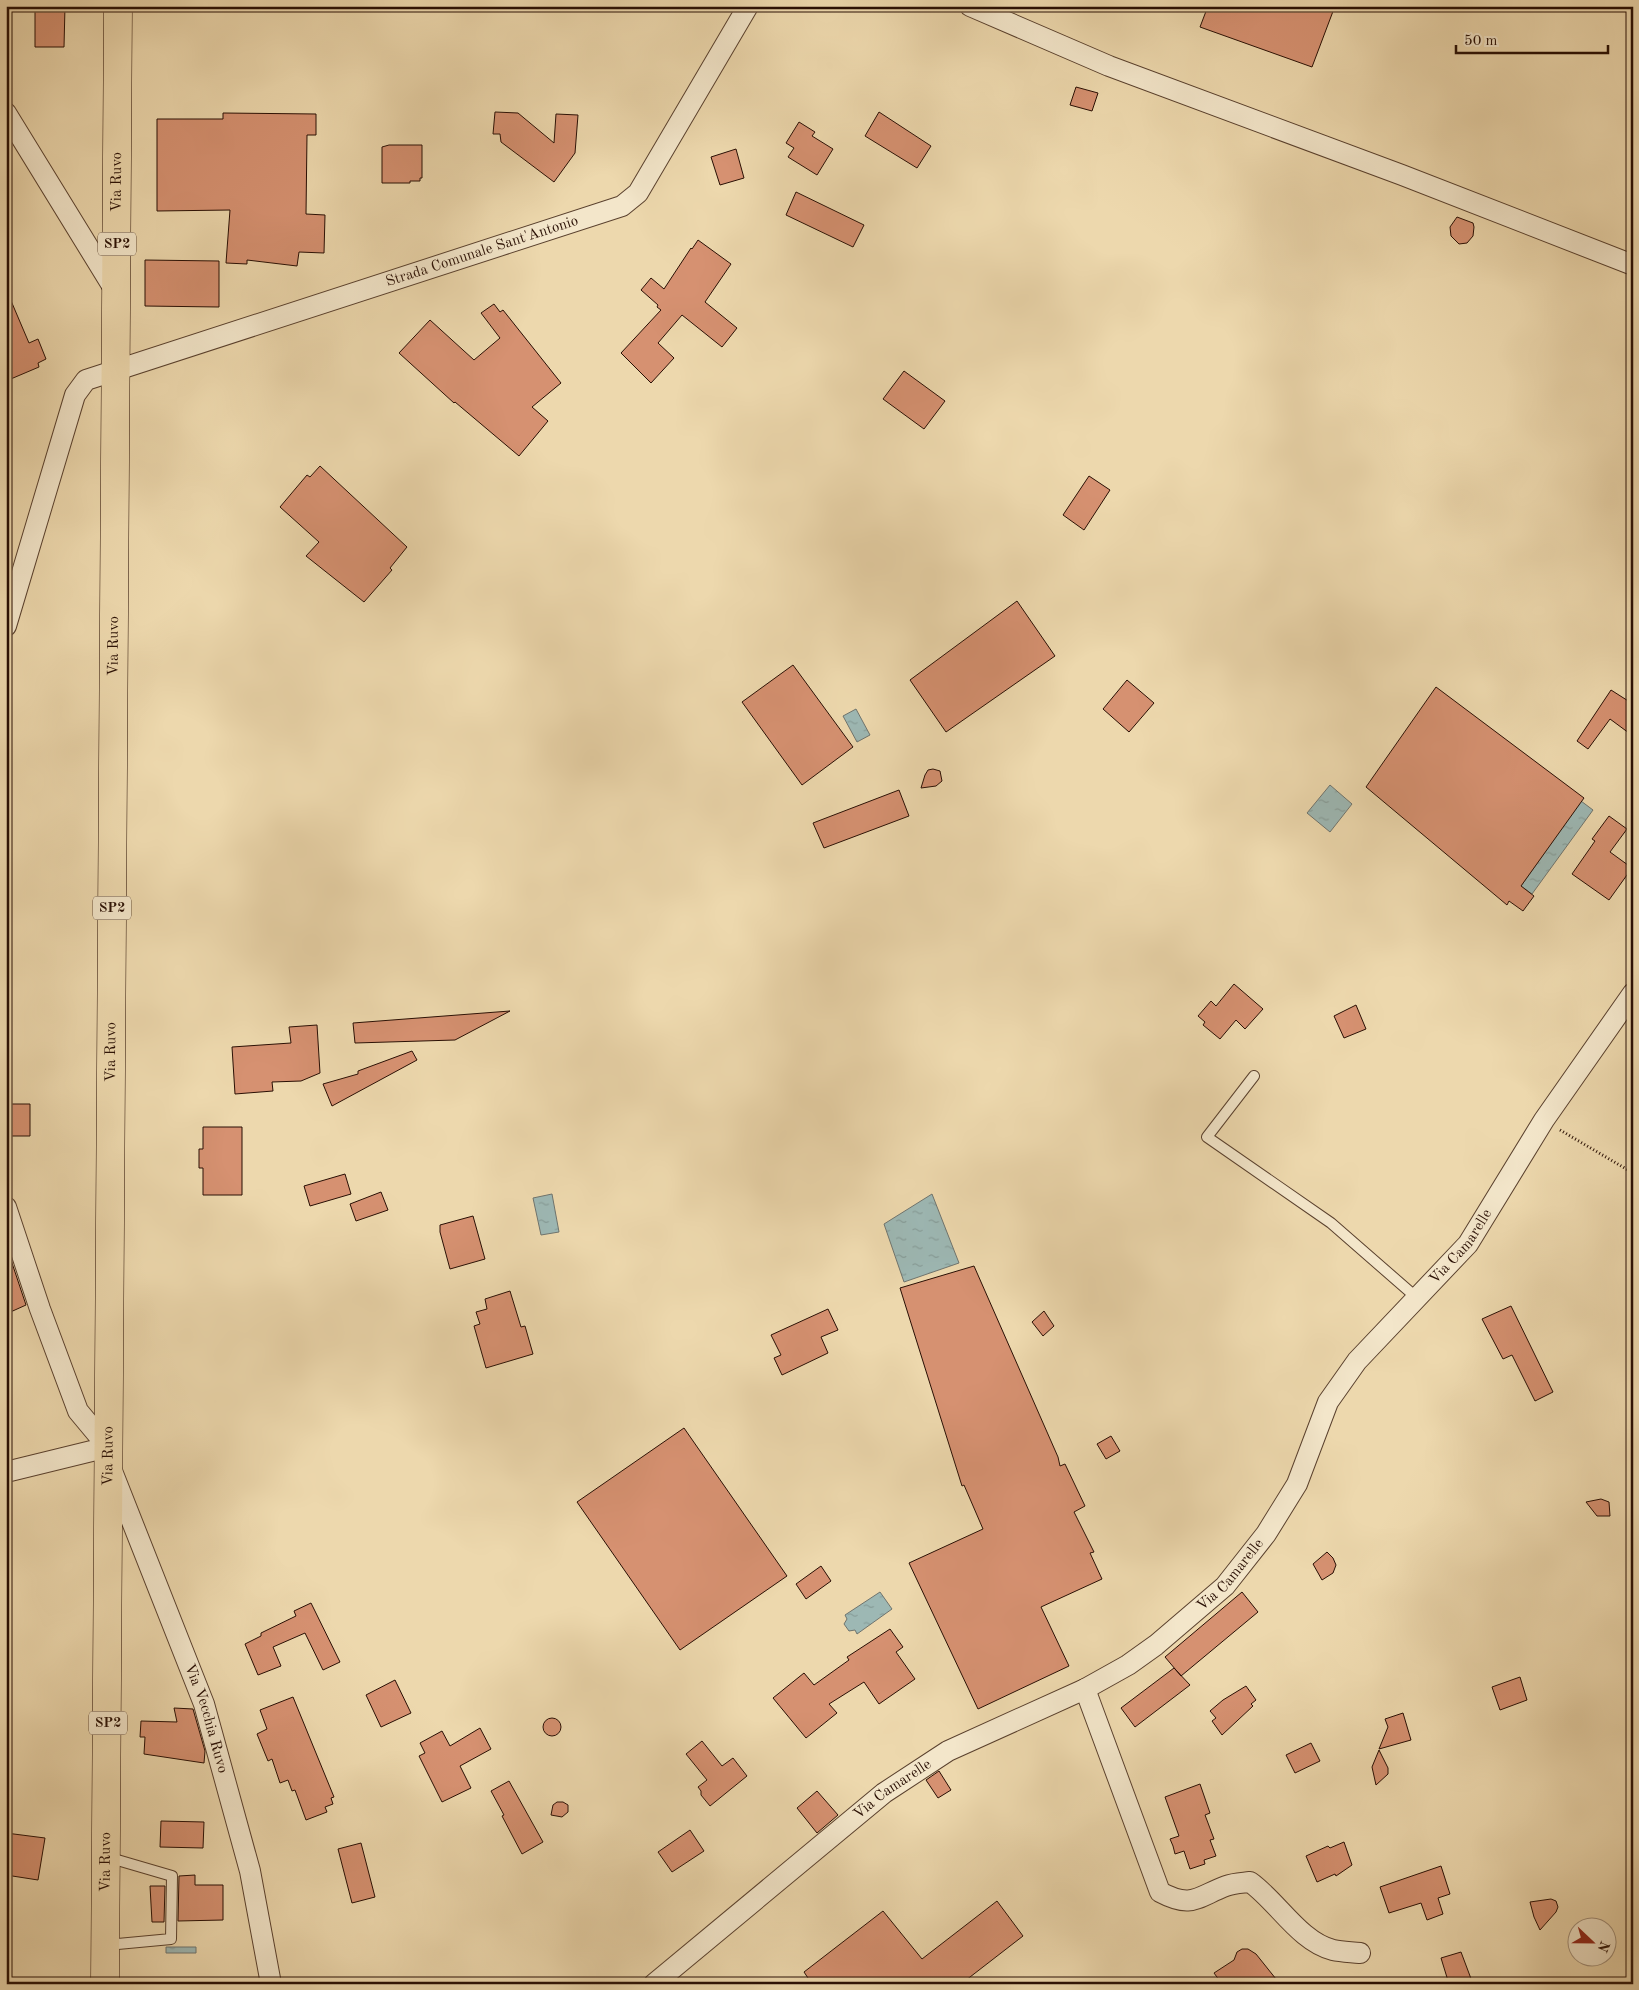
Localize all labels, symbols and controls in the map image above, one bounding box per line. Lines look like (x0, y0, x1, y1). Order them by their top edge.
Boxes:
scale bar (1456, 22, 1609, 54)
text: 50 m (1464, 34, 1498, 49)
street label: Via Ruvo (109, 152, 125, 212)
street label: Strada Comunale Sant'Antonio (384, 213, 580, 290)
road number: SP2 (98, 232, 136, 255)
street label: Via Ruvo (106, 616, 121, 676)
road number: SP2 (93, 896, 131, 920)
street label: Via Ruvo (103, 1022, 119, 1082)
street label: Via Camarelle (1427, 1207, 1495, 1287)
street label: Via Ruvo (101, 1426, 116, 1486)
street label: Via Camarelle (1194, 1536, 1267, 1614)
street label: Via Vecchia Ruvo (181, 1662, 230, 1775)
road number: SP2 (89, 1712, 127, 1735)
street label: Via Camarelle (851, 1757, 934, 1822)
street label: Via Ruvo (98, 1832, 113, 1892)
north arrow (1566, 1918, 1616, 1968)
text: N (1595, 1939, 1612, 1954)

